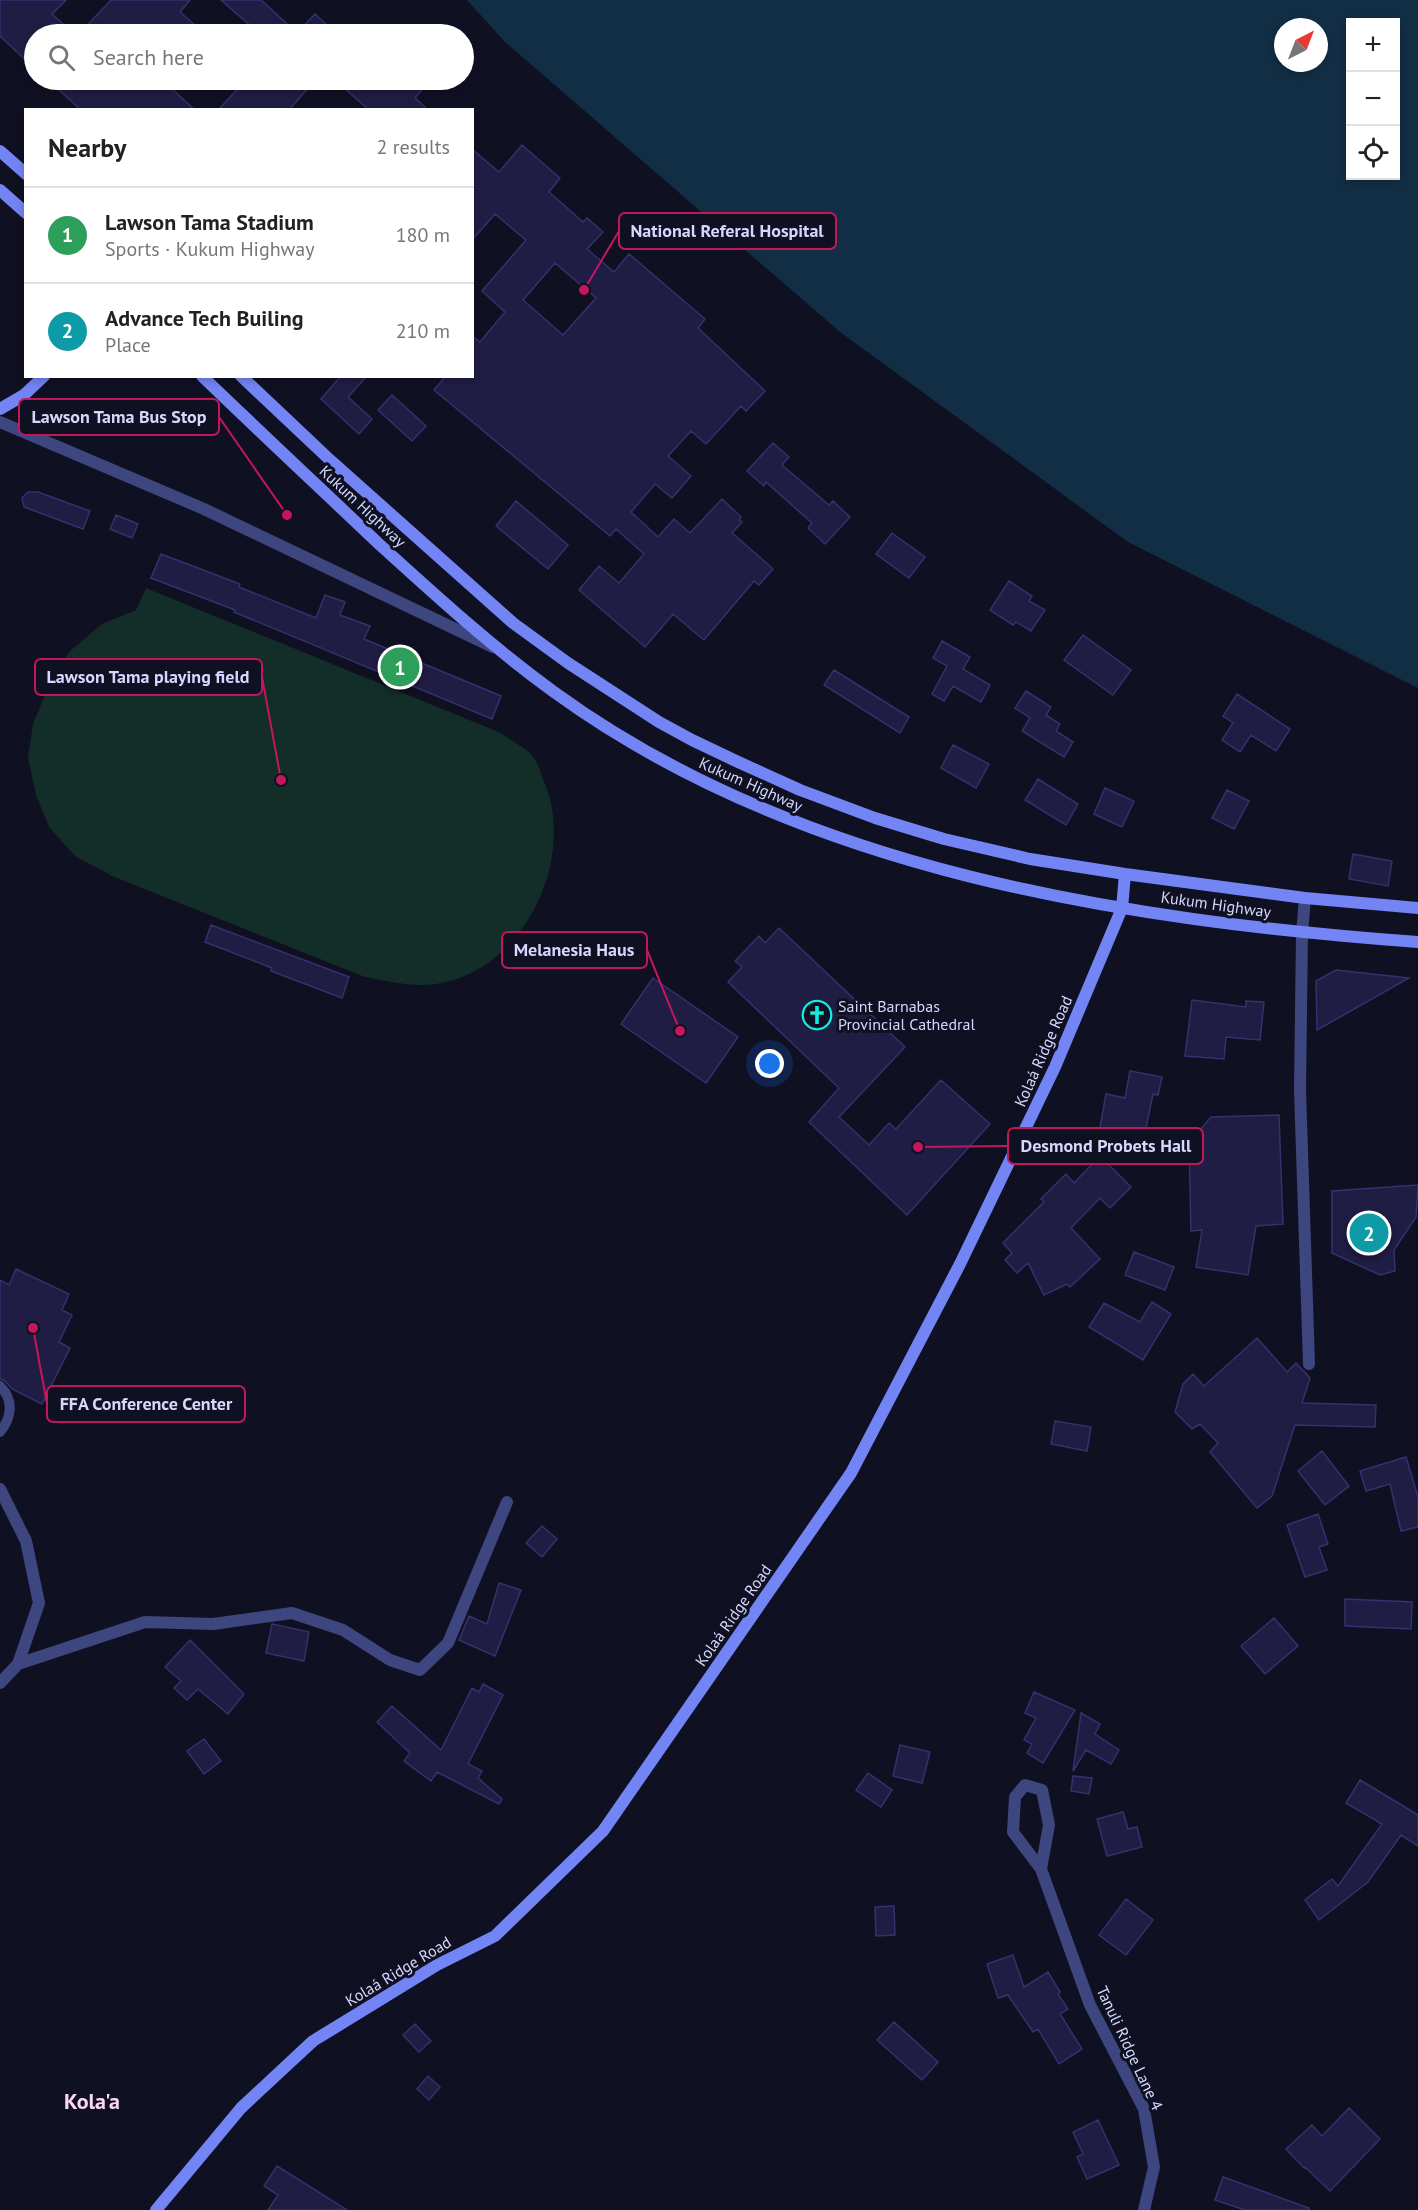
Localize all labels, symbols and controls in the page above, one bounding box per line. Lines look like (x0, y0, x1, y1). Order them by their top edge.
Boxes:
north arrow (1274, 18, 1328, 72)
map controls (1346, 18, 1400, 180)
button: + (1346, 18, 1400, 72)
search box (24, 24, 474, 90)
icon: search (45, 41, 78, 74)
text: Search here (93, 43, 204, 71)
button: − (1346, 72, 1400, 126)
button: locate (1346, 126, 1400, 180)
text: Nearby (48, 131, 126, 164)
text: 2 results (377, 134, 450, 160)
text: Lawson Tama Stadium (105, 208, 314, 236)
callout: National Referal Hospital (619, 213, 836, 249)
text: National Referal Hospital (630, 219, 824, 242)
text: 1 (62, 222, 73, 248)
text: 180 m (396, 222, 450, 248)
text: Sports · Kukum Highway (105, 236, 315, 262)
text: Advance Tech Builing (105, 304, 303, 332)
text: 2 (62, 318, 73, 344)
text: 210 m (396, 318, 450, 344)
text: Place (105, 332, 151, 358)
callout: Lawson Tama Bus Stop (19, 399, 219, 435)
text: Lawson Tama Bus Stop (32, 405, 207, 428)
street label: Kukum Highway (316, 461, 411, 552)
pin: 1 (380, 644, 420, 690)
callout: Lawson Tama playing field (35, 659, 262, 695)
text: Lawson Tama playing field (47, 665, 249, 688)
street label: Kukum Highway (696, 752, 806, 816)
street label: Kukum Highway (1160, 886, 1273, 922)
callout: Melanesia Haus (502, 932, 647, 968)
text: Melanesia Haus (514, 938, 635, 961)
street label: Kolaá Ridge Road (1010, 992, 1076, 1110)
place label: Saint Barnabas Provincial Cathedral (838, 996, 975, 1034)
church icon: Saint Barnabas Provincial Cathedral (801, 999, 833, 1031)
your location (755, 1049, 784, 1078)
callout: Desmond Probets Hall (1008, 1128, 1203, 1164)
text: Desmond Probets Hall (1021, 1134, 1192, 1157)
pin: 2 (1350, 1210, 1388, 1256)
callout: FFA Conference Center (47, 1386, 245, 1422)
text: FFA Conference Center (60, 1392, 233, 1415)
street label: Kolaá Ridge Road (690, 1560, 776, 1670)
street label: Kolaá Ridge Road (342, 1932, 454, 2010)
street label: Tanuli Ridge Lane 4 (1092, 1983, 1168, 2114)
district label: Kola'a (64, 2087, 120, 2115)

